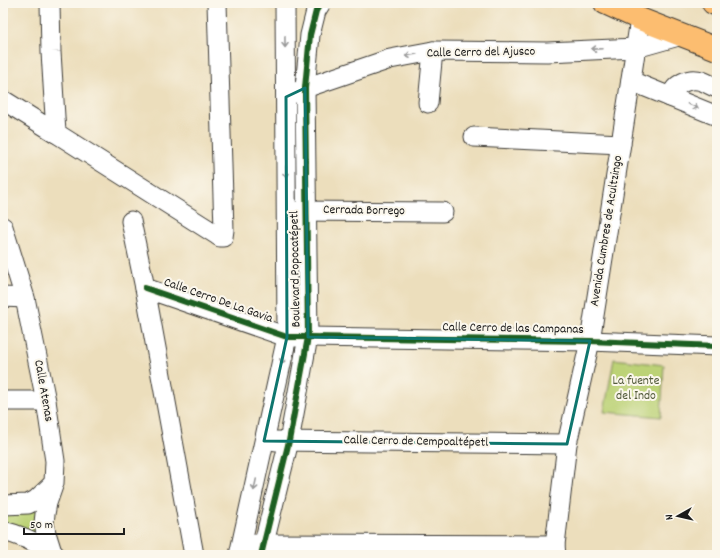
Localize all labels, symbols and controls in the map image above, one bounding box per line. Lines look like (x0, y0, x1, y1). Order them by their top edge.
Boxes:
one-way arrow (281, 35, 289, 48)
street label: Calle Cerro del Ajusco (427, 43, 536, 63)
one-way arrow (591, 46, 604, 53)
one-way arrow (405, 52, 418, 60)
one-way arrow (687, 103, 699, 110)
street label: Avenida Cumbres de Acultzingo (586, 154, 628, 308)
one-way arrow (282, 165, 290, 178)
street label: Cerrada Borrego (323, 201, 405, 221)
street label: Boulevard Popocatépetl (285, 211, 307, 327)
street label: Calle Cerro De La Gavia (161, 273, 276, 329)
street label: Calle Cerro de las Campanas (442, 318, 584, 340)
one-way arrow (278, 351, 286, 364)
street label: Calle Atenas (28, 359, 58, 423)
park label: La fuente del Indo (613, 372, 660, 406)
street label: Calle Cerro de Cempoaltépetl (343, 431, 489, 453)
one-way arrow (250, 478, 258, 491)
north arrow (658, 496, 698, 536)
scale bar (24, 510, 124, 536)
text: N (662, 513, 678, 521)
text: 50 m (30, 517, 53, 534)

